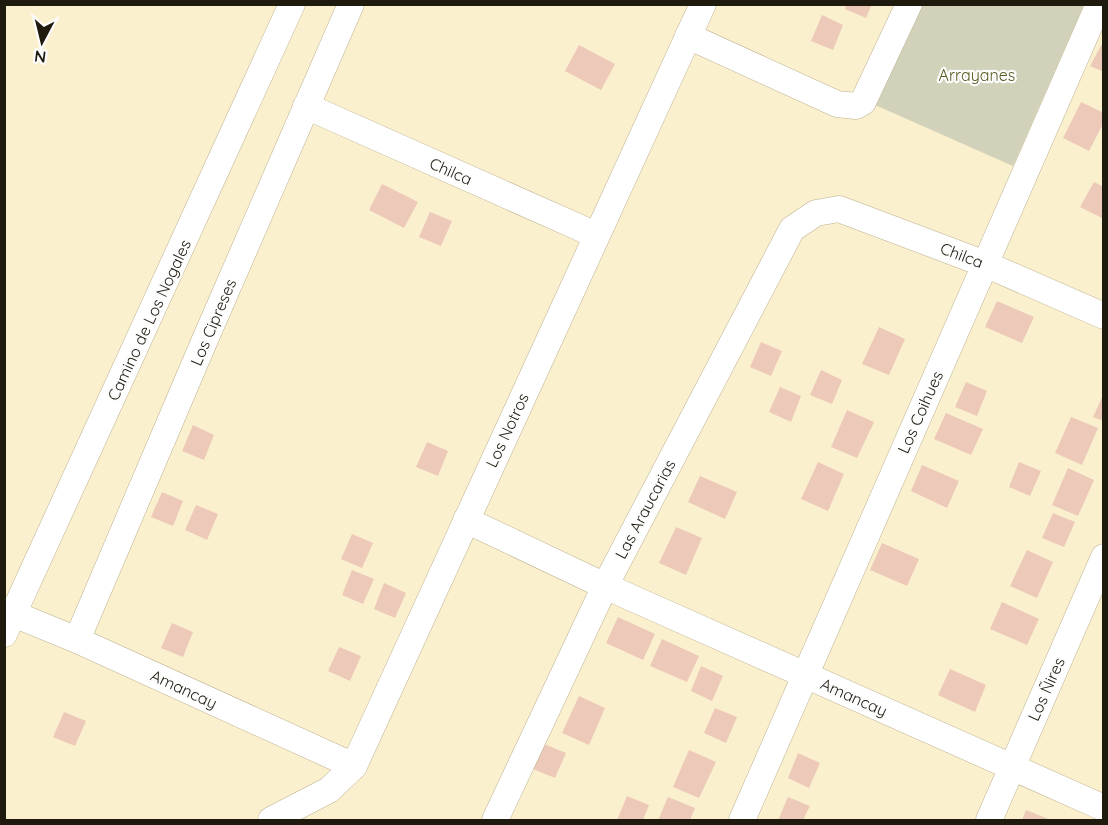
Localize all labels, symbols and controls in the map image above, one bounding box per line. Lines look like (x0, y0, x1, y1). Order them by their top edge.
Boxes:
north arrow (12, 12, 72, 72)
text: N (33, 46, 47, 68)
park label: Arrayanes (939, 65, 1015, 85)
street label: Chilca (427, 153, 475, 189)
street label: Camino de Los Nogales (103, 236, 195, 404)
street label: Chilca (938, 238, 986, 272)
street label: Los Cipreses (186, 276, 240, 368)
street label: Los Coihues (893, 368, 947, 456)
street label: Los Notros (481, 390, 533, 470)
street label: Las Araucarias (610, 456, 680, 562)
street label: Los Ñires (1023, 654, 1069, 724)
street label: Amancay (148, 665, 220, 713)
street label: Amancay (818, 673, 890, 721)

